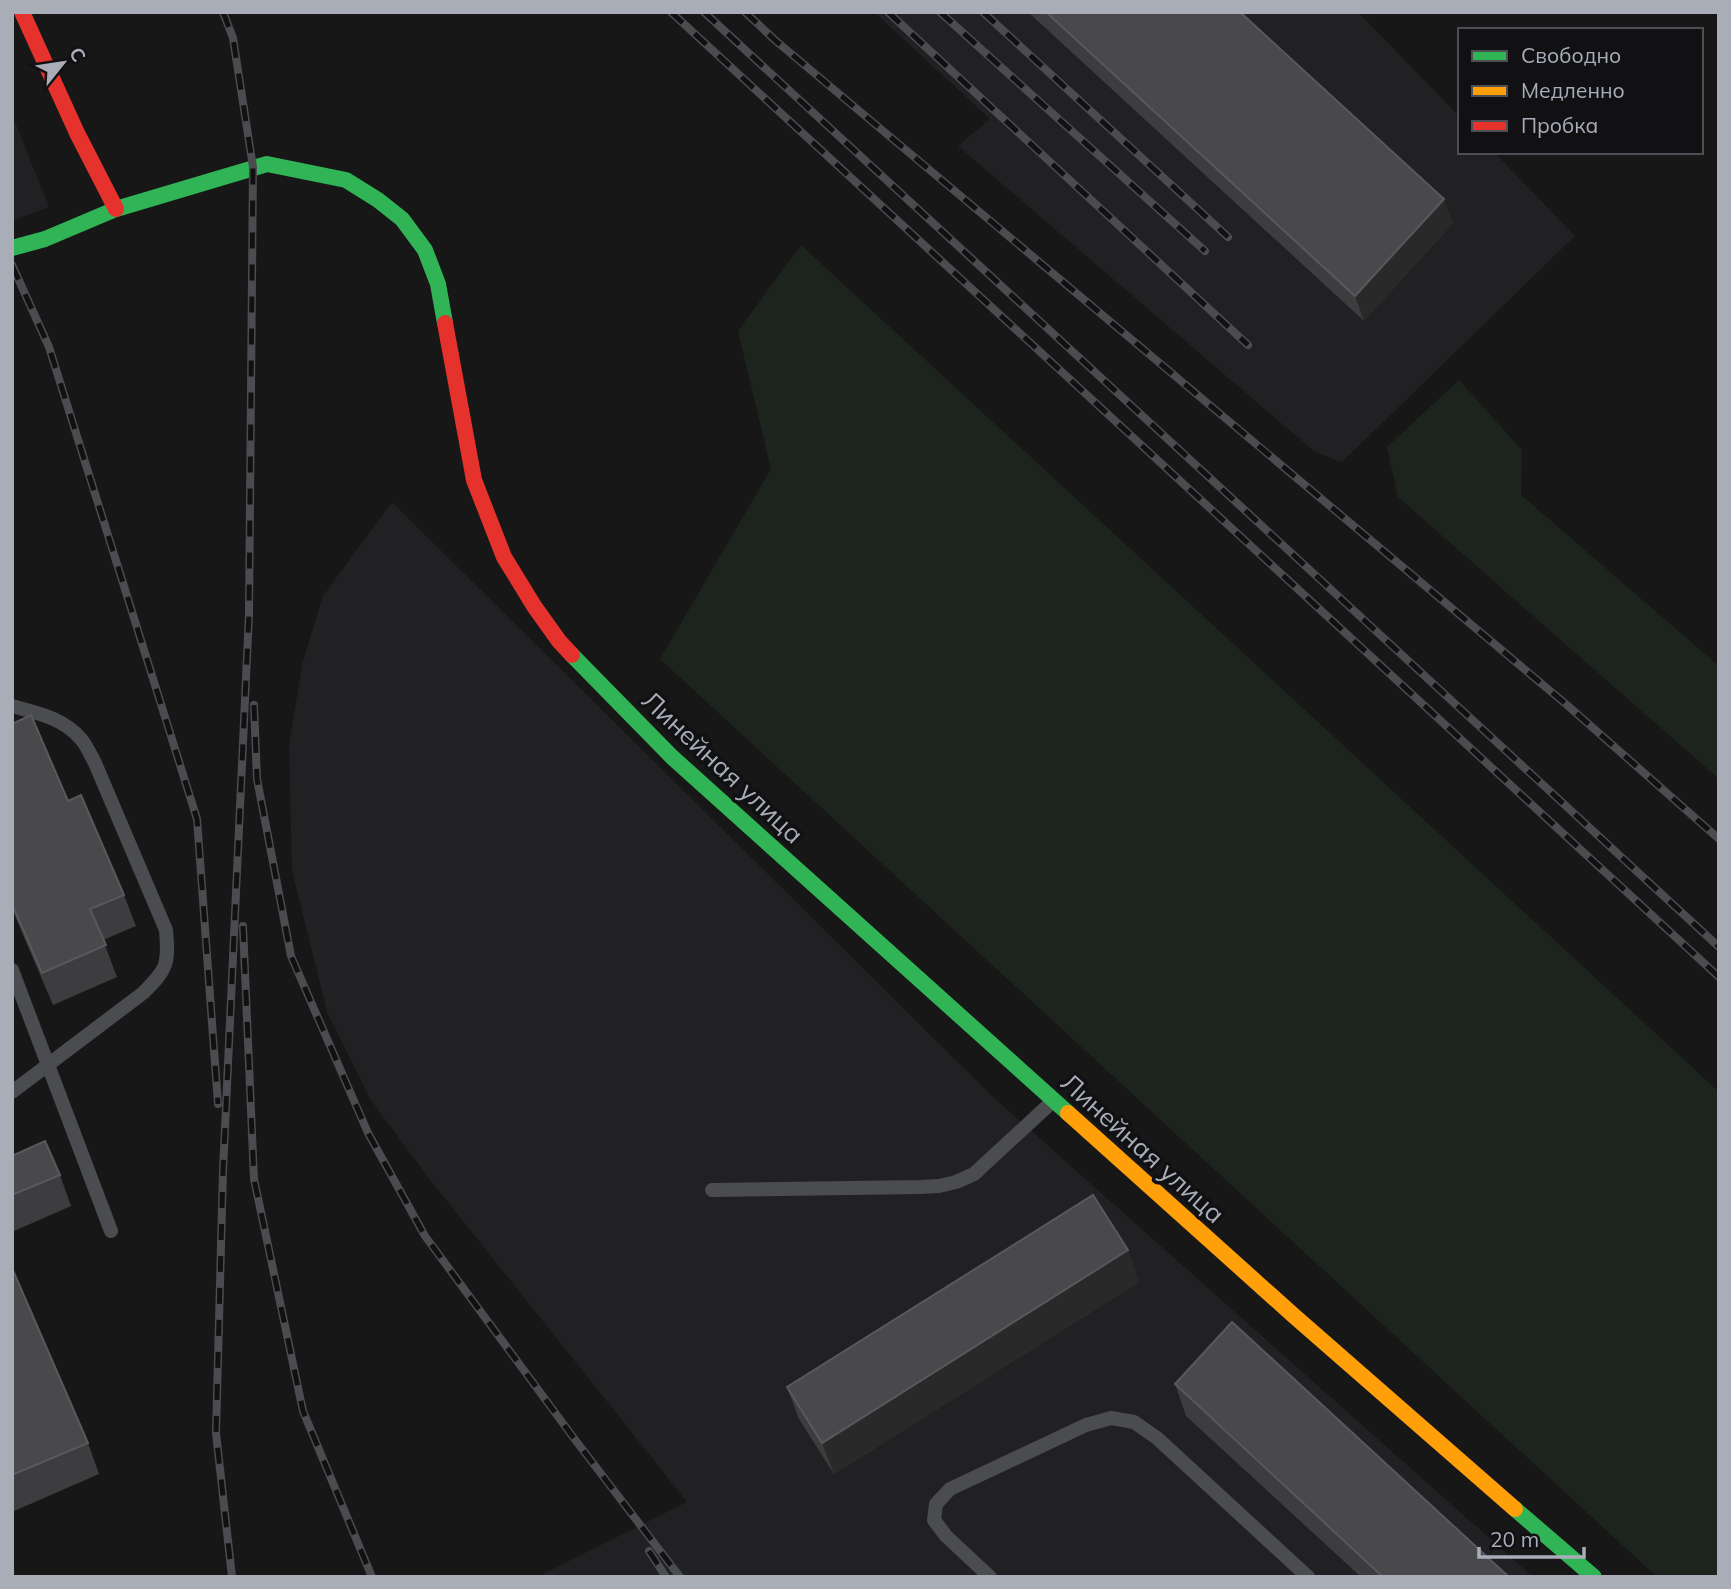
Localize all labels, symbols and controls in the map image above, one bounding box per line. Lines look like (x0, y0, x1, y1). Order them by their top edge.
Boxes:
north arrow (28, 28, 98, 98)
legend (1458, 28, 1703, 154)
text: Свободно (1521, 42, 1621, 68)
text: С (64, 43, 91, 66)
text: Медленно (1521, 77, 1625, 103)
text: Пробка (1521, 112, 1598, 138)
street label: Линейная улица (635, 684, 811, 850)
street label: Линейная улица (1054, 1066, 1232, 1230)
scale bar (1479, 1516, 1584, 1560)
text: 20 m (1490, 1526, 1539, 1552)

